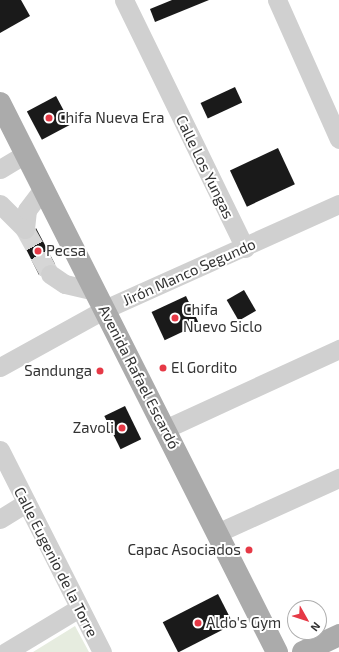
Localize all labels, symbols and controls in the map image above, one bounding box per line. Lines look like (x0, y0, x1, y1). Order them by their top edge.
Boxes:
place label: Chifa Nueva Era (57, 109, 165, 127)
street label: Calle Los Yungas (172, 112, 238, 222)
marker: Chifa Nueva Era (44, 113, 54, 123)
street label: Jirón Manco Segundo (120, 235, 258, 309)
place label: Pecsa (46, 242, 86, 260)
marker: Pecsa (33, 246, 43, 256)
place label: Chifa Nuevo Siclo (183, 300, 262, 335)
street label: Avenida Rafael Escardó (95, 302, 183, 452)
marker: Chifa Nuevo Siclo (170, 313, 180, 323)
place label: El Gordito (171, 359, 238, 377)
place label: Sandunga (24, 362, 92, 380)
marker: El Gordito (158, 363, 168, 373)
marker: Sandunga (95, 366, 105, 376)
place label: Zavoli (73, 419, 114, 437)
marker: Zavoli (117, 423, 127, 433)
street label: Calle Eugenio de la Torre (10, 484, 102, 640)
place label: Capac Asociados (127, 541, 241, 559)
marker: Capac Asociados (244, 545, 254, 555)
north arrow (287, 600, 327, 640)
place label: Aldo's Gym (206, 614, 281, 632)
marker: Aldo's Gym (193, 618, 203, 628)
text: N (308, 620, 323, 634)

